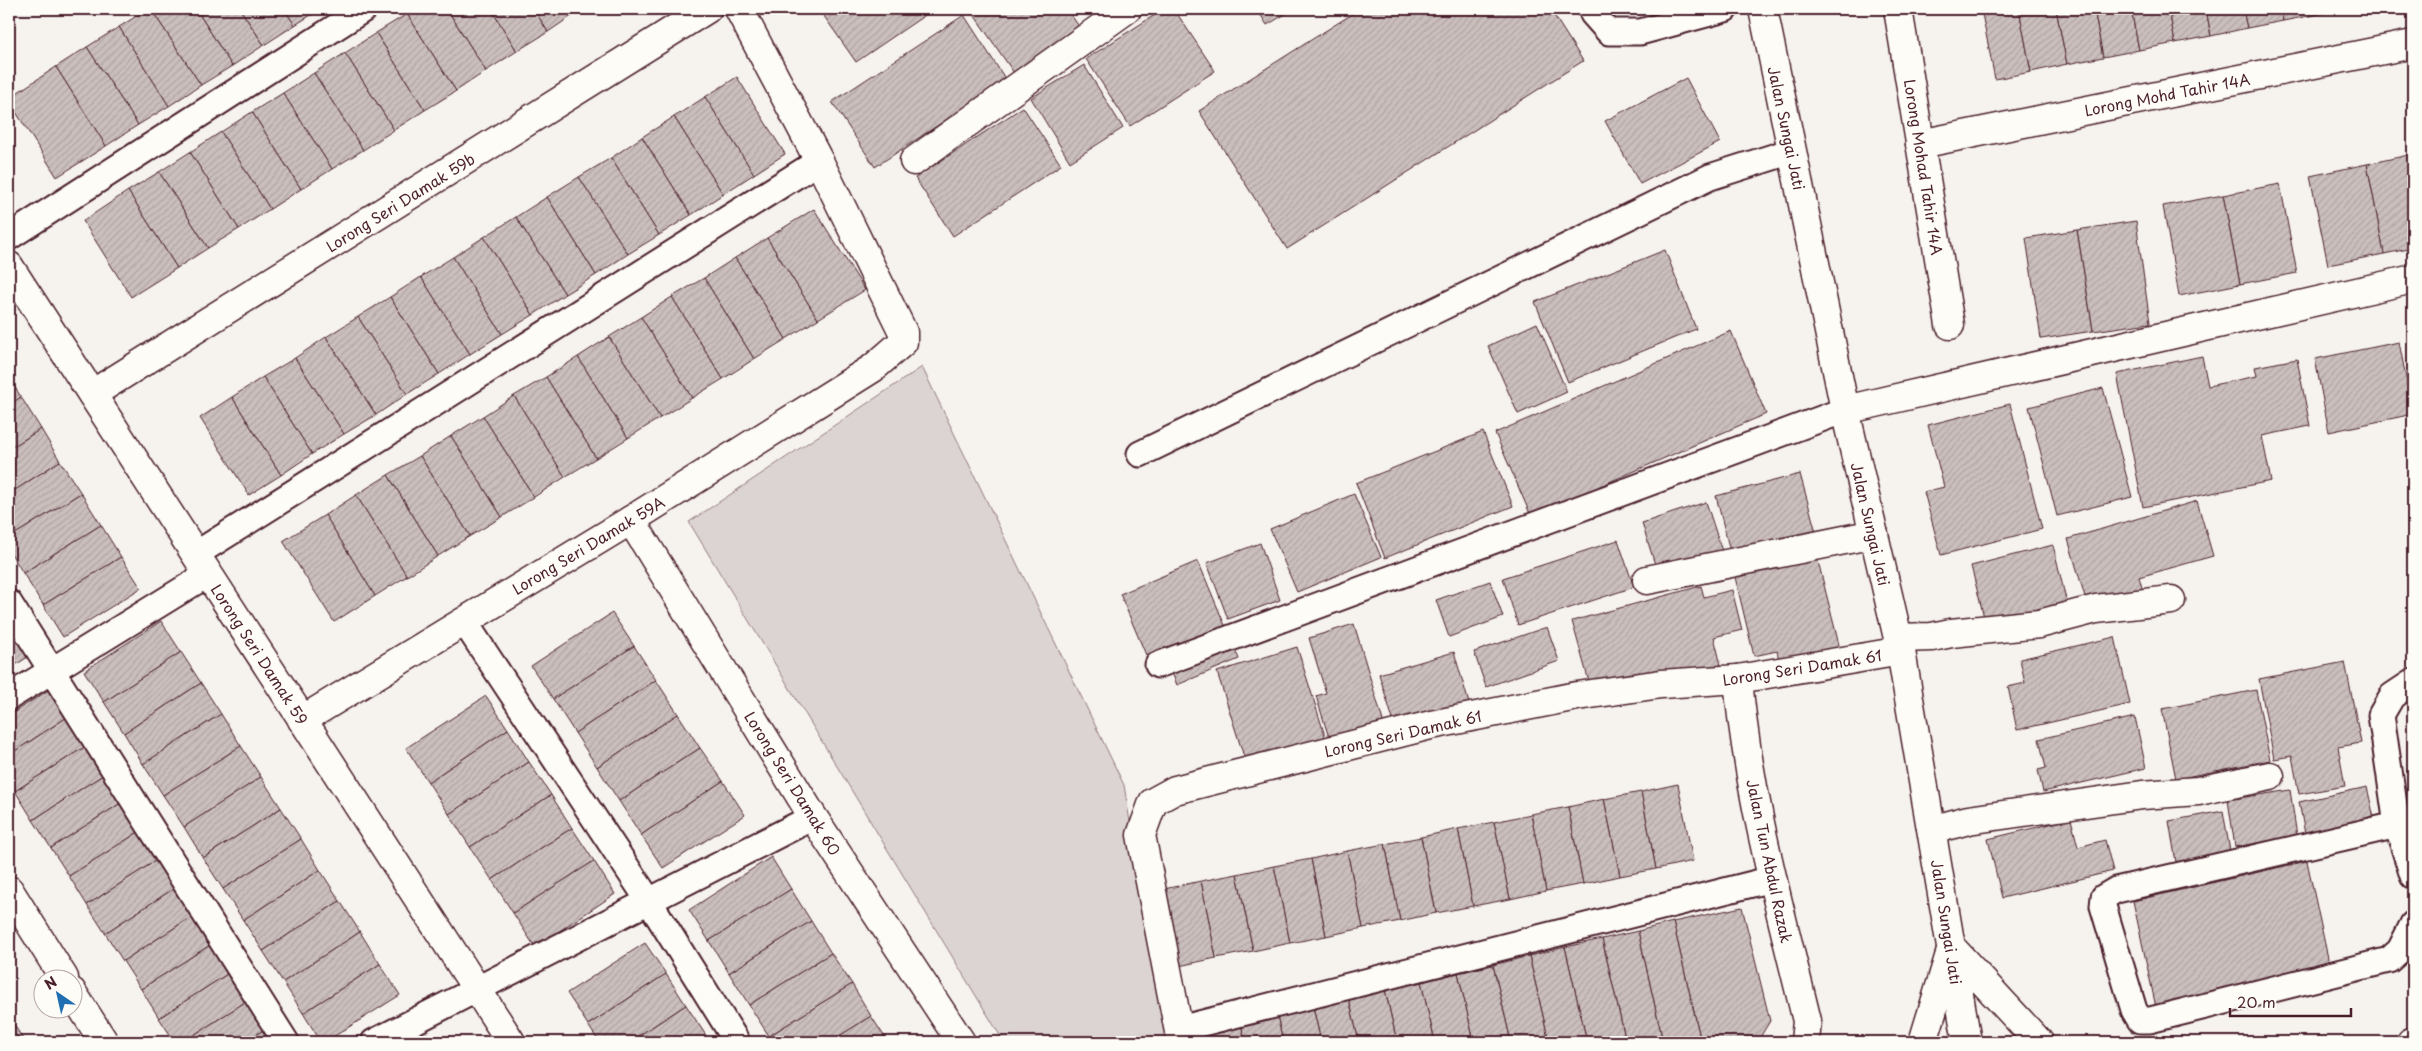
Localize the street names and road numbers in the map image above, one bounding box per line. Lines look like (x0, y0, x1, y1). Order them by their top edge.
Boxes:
street label: Jalan Sungai Jati (1763, 64, 1811, 192)
street label: Lorong Mohd Tahir 14A (2082, 67, 2252, 121)
street label: Lorong Mohad Tahir 14A (1899, 77, 1949, 257)
street label: Lorong Seri Damak 59b (321, 147, 479, 257)
street label: Jalan Sungai Jati (1846, 460, 1896, 588)
street label: Lorong Seri Damak 59A (507, 490, 669, 600)
street label: Lorong Seri Damak 59 (206, 579, 314, 729)
street label: Lorong Seri Damak 61 (1721, 643, 1883, 691)
street label: Lorong Seri Damak 61 (1322, 704, 1484, 762)
street label: Lorong Seri Damak 60 (739, 707, 847, 859)
street label: Jalan Tun Abdul Razak (1741, 777, 1799, 945)
street label: Jalan Sungai Jati (1926, 858, 1968, 986)

